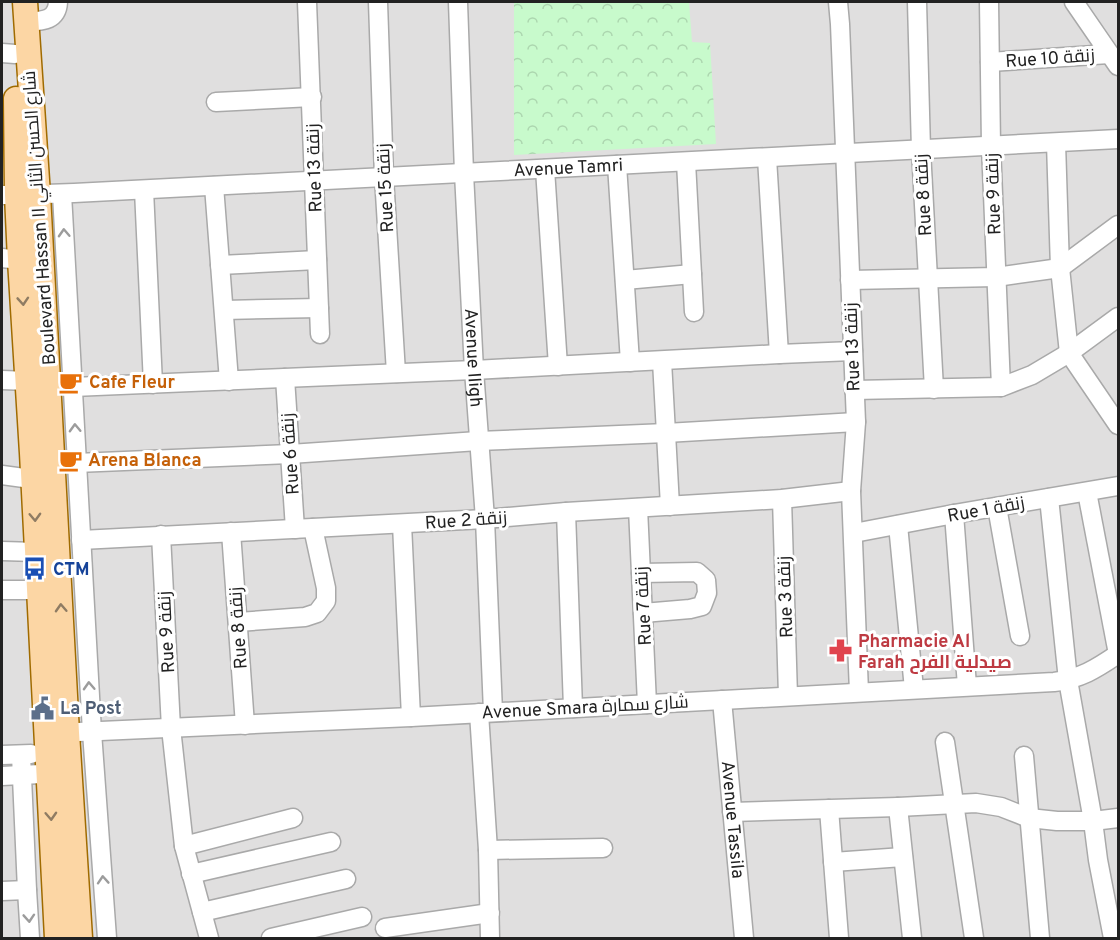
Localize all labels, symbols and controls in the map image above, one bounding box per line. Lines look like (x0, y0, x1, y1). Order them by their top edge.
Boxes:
street label: Rue 10 زنقة (1005, 45, 1096, 74)
street label: Boulevard Hassan II شارع الحسن الثاني (19, 70, 63, 366)
street label: Rue 13 زنقة (302, 123, 329, 213)
street label: Rue 15 زنقة (373, 143, 400, 233)
street label: Rue 8 زنقة (911, 153, 938, 237)
street label: Rue 9 زنقة (982, 153, 1007, 235)
street label: Avenue Tamri (513, 155, 624, 183)
one-way arrow (58, 229, 71, 238)
one-way arrow (16, 296, 29, 305)
street label: Rue 13 زنقة (840, 302, 867, 392)
street label: Avenue Iligh (458, 308, 487, 408)
cafe icon: Cafe Fleur (58, 369, 84, 395)
place label: Cafe Fleur (89, 372, 175, 395)
street label: Rue 6 زنقة (277, 412, 306, 496)
one-way arrow (69, 424, 81, 433)
cafe icon: Arena Blanca (57, 447, 83, 473)
place label: Arena Blanca (88, 450, 201, 473)
street label: Rue 1 زنقة (946, 492, 1027, 529)
street label: Rue 2 زنقة (424, 507, 508, 536)
one-way arrow (29, 512, 41, 521)
street label: Rue 3 زنقة (774, 555, 799, 638)
bus stop icon: CTM (22, 556, 48, 582)
place label: CTM (53, 559, 90, 582)
street label: Rue 7 زنقة (631, 566, 658, 646)
street label: Rue 8 زنقة (225, 586, 254, 670)
street label: Rue 9 زنقة (154, 590, 181, 674)
one-way arrow (54, 603, 67, 612)
place label: Pharmacie Al Farah صيدلية الفرح (858, 631, 1012, 675)
pharmacy icon: Pharmacie Al Farah صيدلية الفرح (827, 638, 853, 664)
one-way arrow (83, 681, 96, 690)
street label: Avenue Smara شارع سمارة (481, 692, 689, 725)
public building icon: La Post (29, 695, 55, 721)
place label: La Post (60, 698, 122, 721)
street label: Avenue Tassila (715, 760, 748, 880)
one-way arrow (45, 812, 58, 821)
one-way arrow (97, 876, 110, 885)
one-way arrow (22, 913, 35, 922)

